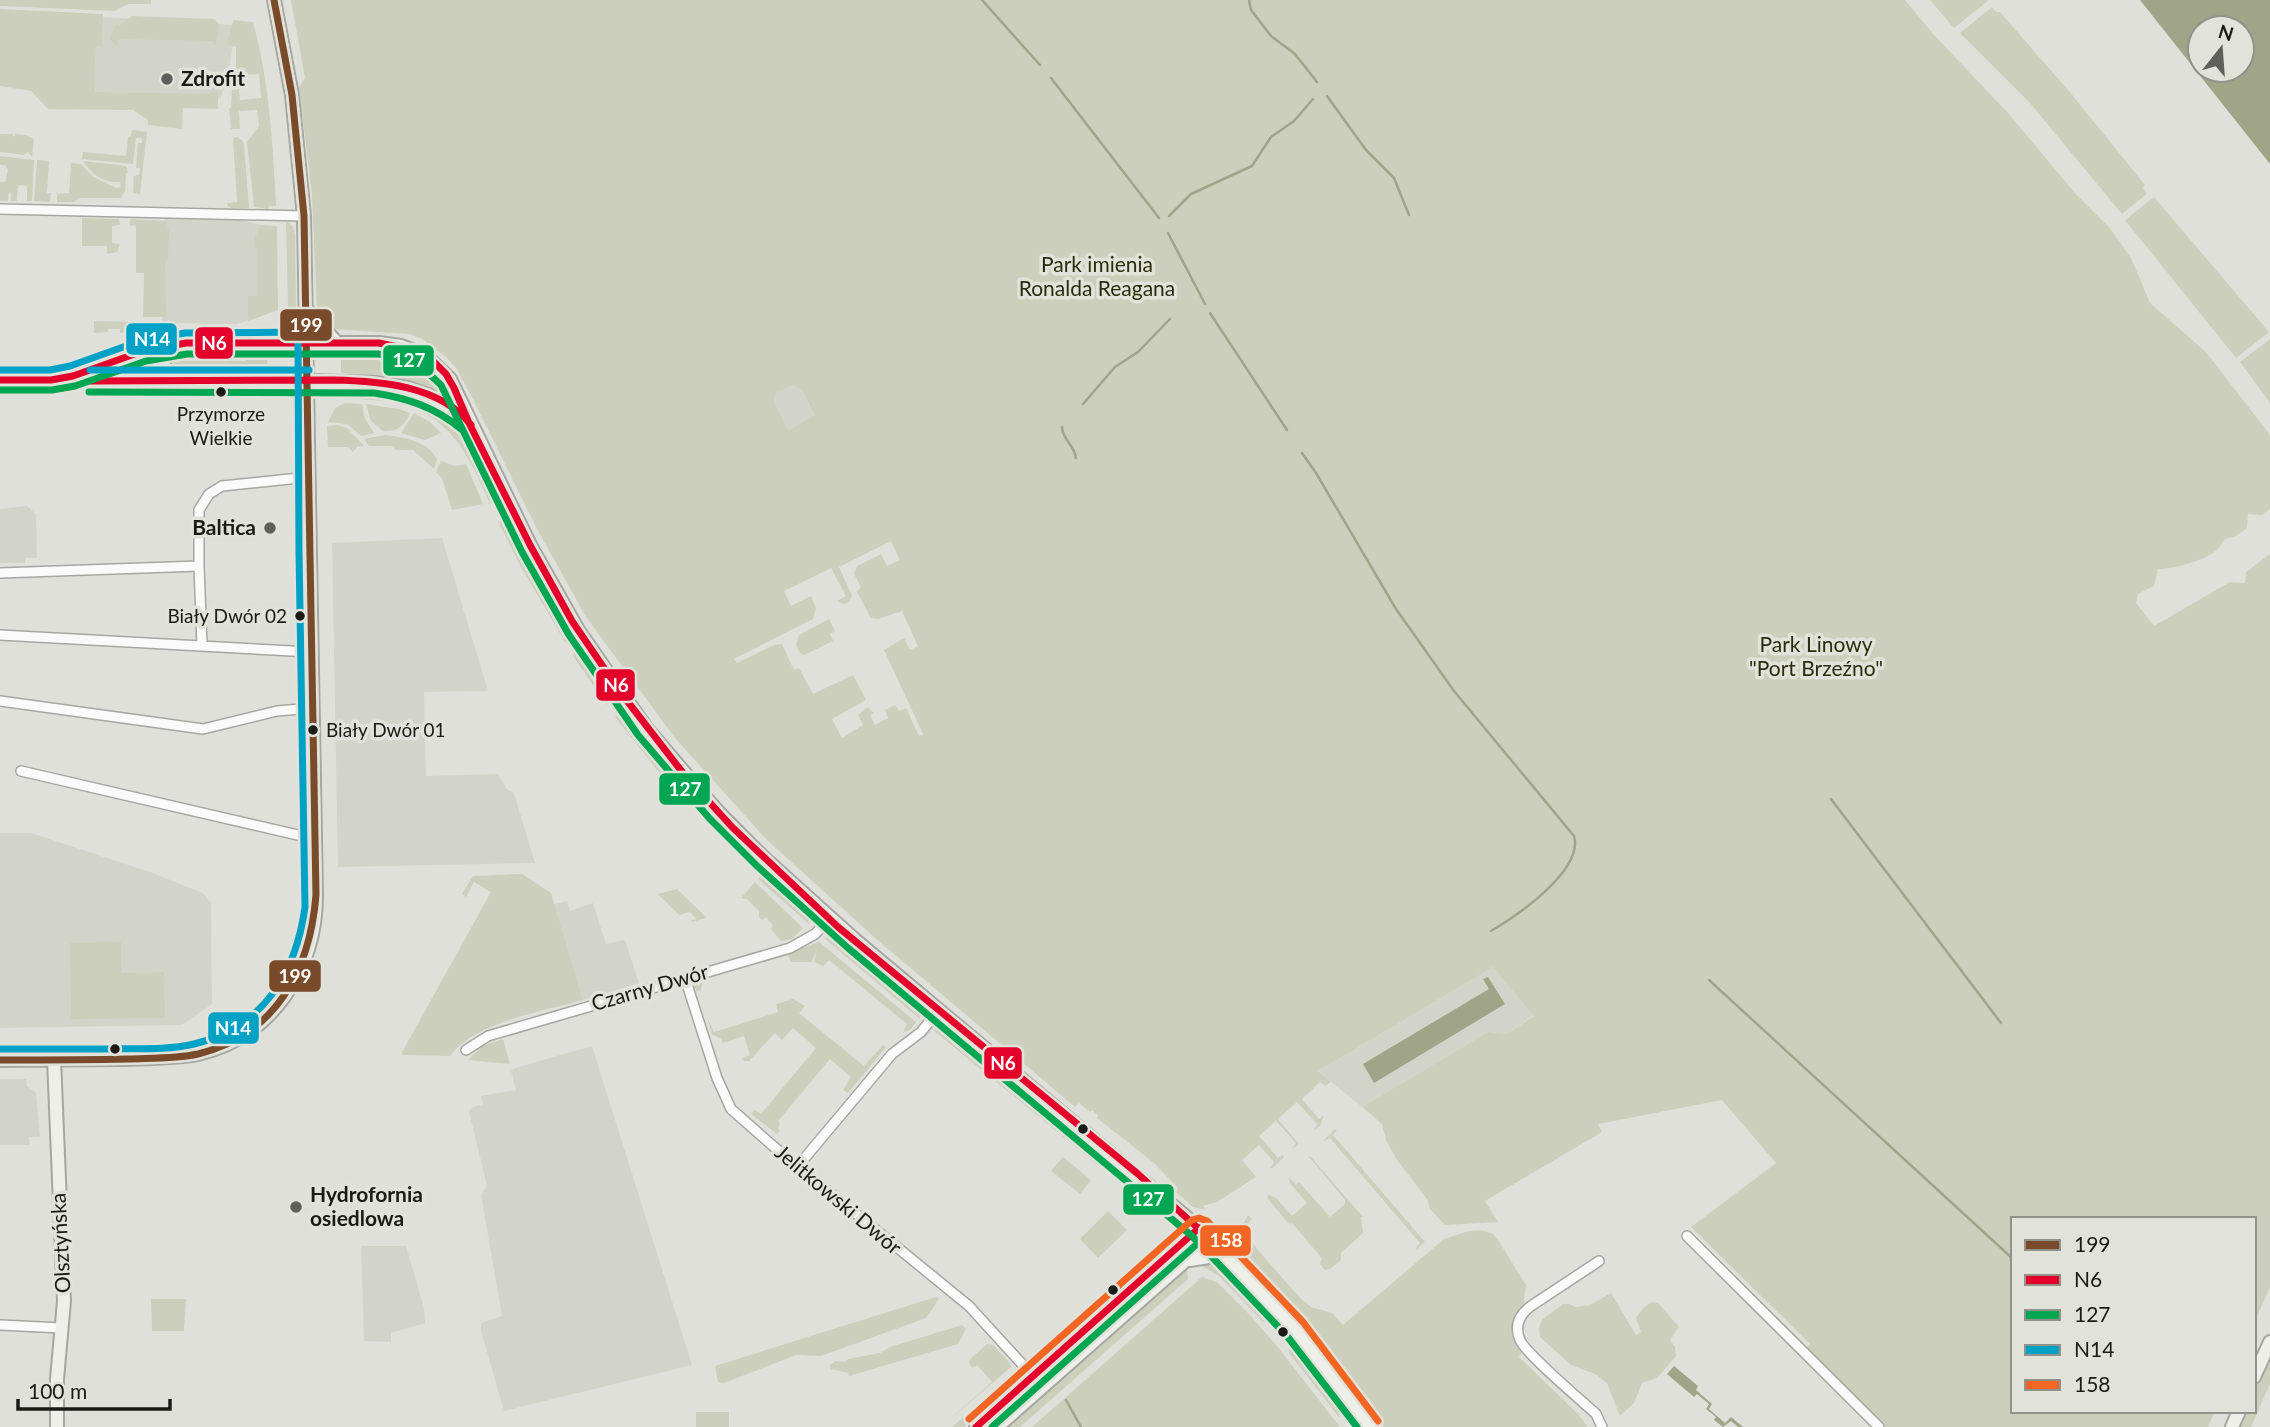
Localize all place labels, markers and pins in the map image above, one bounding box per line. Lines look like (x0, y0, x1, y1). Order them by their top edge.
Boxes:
place label: Zdrofit (181, 65, 245, 90)
marker: Zdrofit (159, 71, 175, 87)
marker: Przymorze Wielkie (214, 385, 228, 399)
place label: Przymorze Wielkie (177, 402, 265, 449)
place label: Baltica (192, 514, 256, 539)
marker: Baltica (262, 520, 278, 536)
place label: Biały Dwór 02 (167, 604, 287, 627)
marker: Biały Dwór 02 (293, 609, 307, 623)
place label: Biały Dwór 01 (326, 718, 446, 741)
marker: Biały Dwór 01 (306, 723, 320, 737)
unlabelled marker (108, 1042, 122, 1056)
unlabelled marker (1076, 1122, 1090, 1136)
place label: Hydrofornia osiedlowa (310, 1181, 423, 1230)
marker: Hydrofornia osiedlowa (288, 1199, 304, 1215)
unlabelled marker (1106, 1283, 1120, 1297)
unlabelled marker (1276, 1325, 1290, 1339)

